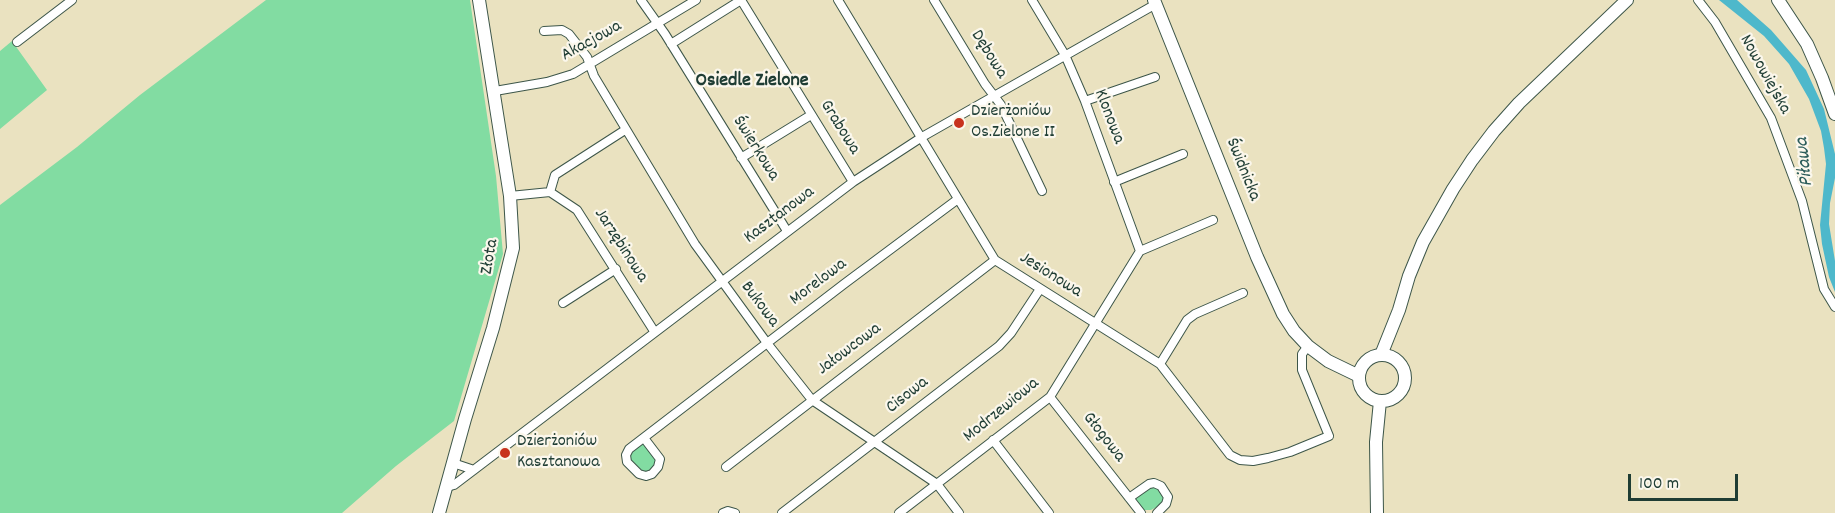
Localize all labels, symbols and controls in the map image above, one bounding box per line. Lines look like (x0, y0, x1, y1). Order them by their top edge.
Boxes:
street label: Akacjowa (558, 17, 626, 67)
street label: Dębowa (965, 27, 1011, 83)
street label: Nowowiejska (1733, 32, 1795, 118)
district label: Osiedle Zielone (696, 70, 808, 94)
street label: Klonowa (1088, 87, 1128, 147)
street label: Grabowa (814, 97, 864, 159)
place label: Dzierżoniów Os.Zielone II (971, 102, 1055, 144)
street label: Świerkowa (727, 113, 783, 185)
marker: Dzierżoniów Os.Zielone II (952, 116, 966, 130)
street label: Świdnicka (1220, 136, 1264, 204)
water label: Piława (1791, 136, 1821, 188)
street label: Kasztanowa (741, 183, 819, 249)
street label: Jarzębinowa (588, 205, 652, 287)
street label: Złota (477, 238, 505, 276)
street label: Jesionowa (1015, 248, 1085, 304)
street label: Morelowa (786, 255, 852, 311)
street label: Bukowa (735, 278, 783, 332)
street label: Jałowcowa (814, 319, 886, 381)
street label: Cisowa (883, 373, 933, 419)
street label: Modrzewiowa (960, 374, 1044, 448)
street label: Głogowa (1077, 409, 1129, 467)
place label: Dzierżoniów Kasztanowa (517, 432, 600, 474)
marker: Dzierżoniów Kasztanowa (498, 446, 512, 460)
scale bar (1631, 462, 1740, 500)
text: 100 m (1639, 472, 1679, 497)

